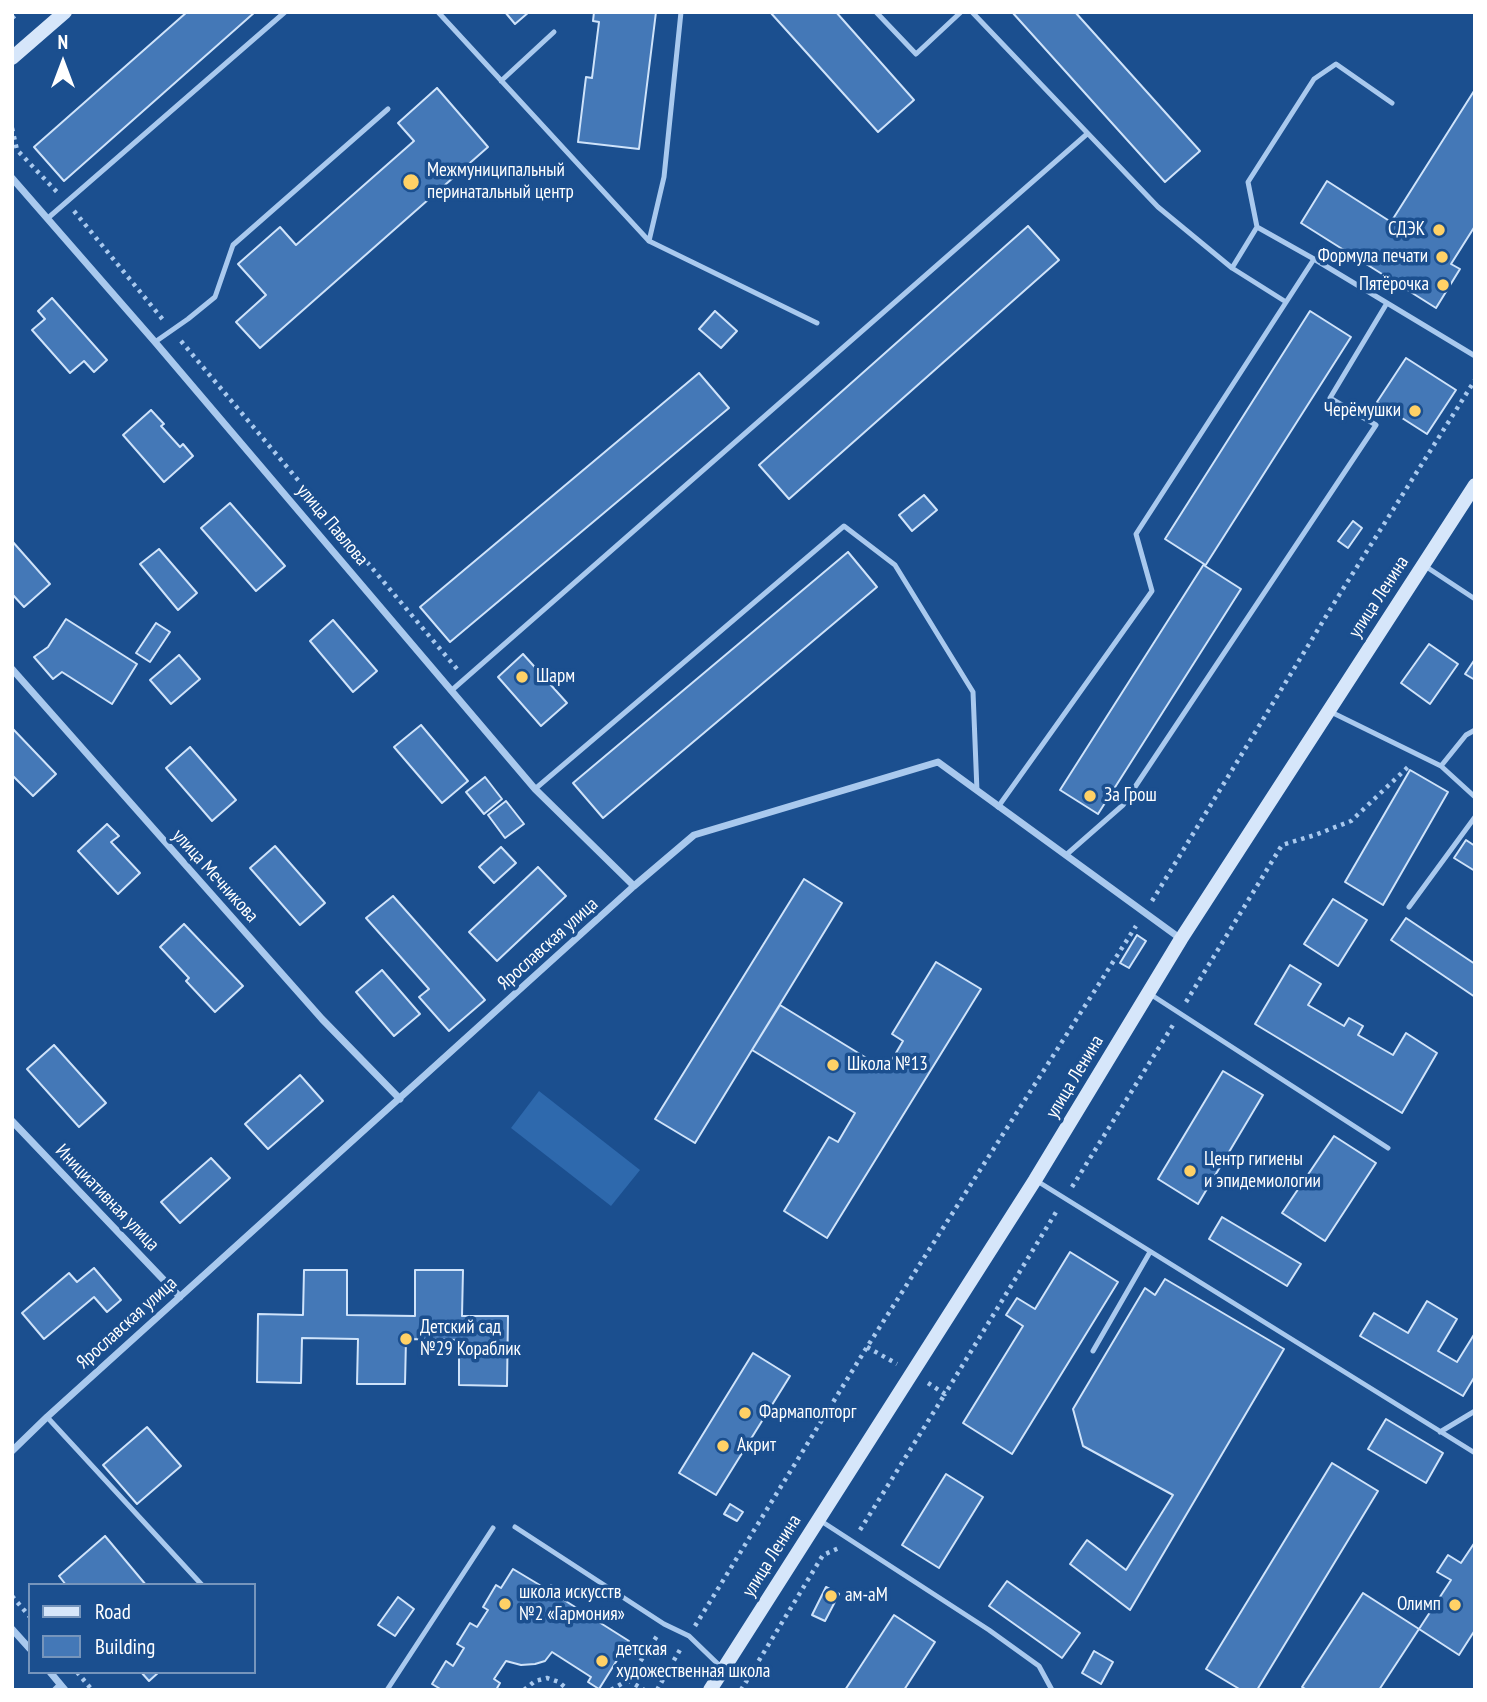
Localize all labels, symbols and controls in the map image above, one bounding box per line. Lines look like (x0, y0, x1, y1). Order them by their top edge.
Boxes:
north arrow (28, 28, 98, 98)
text: N (58, 30, 68, 54)
place label: Межмуниципальный перинатальный центр (427, 160, 574, 204)
marker: Межмуниципальный перинатальный центр (401, 172, 421, 192)
place label: СДЭК (1388, 219, 1425, 241)
marker: СДЭК (1431, 222, 1447, 238)
place label: Формула печати (1318, 246, 1428, 268)
marker: Формула печати (1434, 249, 1450, 265)
place label: Пятёрочка (1359, 274, 1429, 296)
marker: Пятёрочка (1435, 277, 1451, 293)
place label: Черёмушки (1324, 400, 1401, 422)
marker: Черёмушки (1407, 403, 1423, 419)
street label: улица Павлова (291, 480, 373, 570)
street label: улица Ленина (1344, 552, 1414, 642)
place label: Шарм (536, 666, 575, 688)
marker: Шарм (514, 669, 530, 685)
place label: За Грош (1104, 785, 1157, 807)
marker: За Грош (1082, 788, 1098, 804)
street label: улица Мечникова (167, 825, 263, 927)
street label: Ярославская улица (493, 893, 603, 995)
street label: улица Ленина (1041, 1031, 1109, 1123)
place label: Школа №13 (847, 1054, 928, 1076)
marker: Школа №13 (825, 1057, 841, 1073)
street label: Инициативная улица (50, 1140, 164, 1256)
place label: Центр гигиены и эпидемиологии (1204, 1149, 1321, 1193)
marker: Центр гигиены и эпидемиологии (1182, 1163, 1198, 1179)
street label: Ярославская улица (72, 1272, 182, 1374)
place label: Детский сад №29 Кораблик (420, 1317, 521, 1361)
marker: Детский сад №29 Кораблик (398, 1331, 414, 1347)
place label: Фармаполторг (759, 1402, 856, 1424)
marker: Фармаполторг (737, 1405, 753, 1421)
place label: Акрит (737, 1435, 776, 1457)
marker: Акрит (715, 1438, 731, 1454)
street label: улица Ленина (738, 1511, 806, 1601)
place label: школа искусств №2 «Гармония» (519, 1582, 625, 1626)
legend (28, 1583, 256, 1674)
place label: ам-аМ (845, 1585, 888, 1607)
marker: ам-аМ (823, 1588, 839, 1604)
place label: Олимп (1397, 1594, 1441, 1616)
marker: школа искусств №2 «Гармония» (497, 1596, 513, 1612)
marker: Олимп (1447, 1597, 1463, 1613)
text: Road (95, 1598, 131, 1625)
text: Building (95, 1633, 155, 1660)
place label: детская художественная школа (616, 1639, 770, 1683)
marker: детская художественная школа (594, 1653, 610, 1669)

